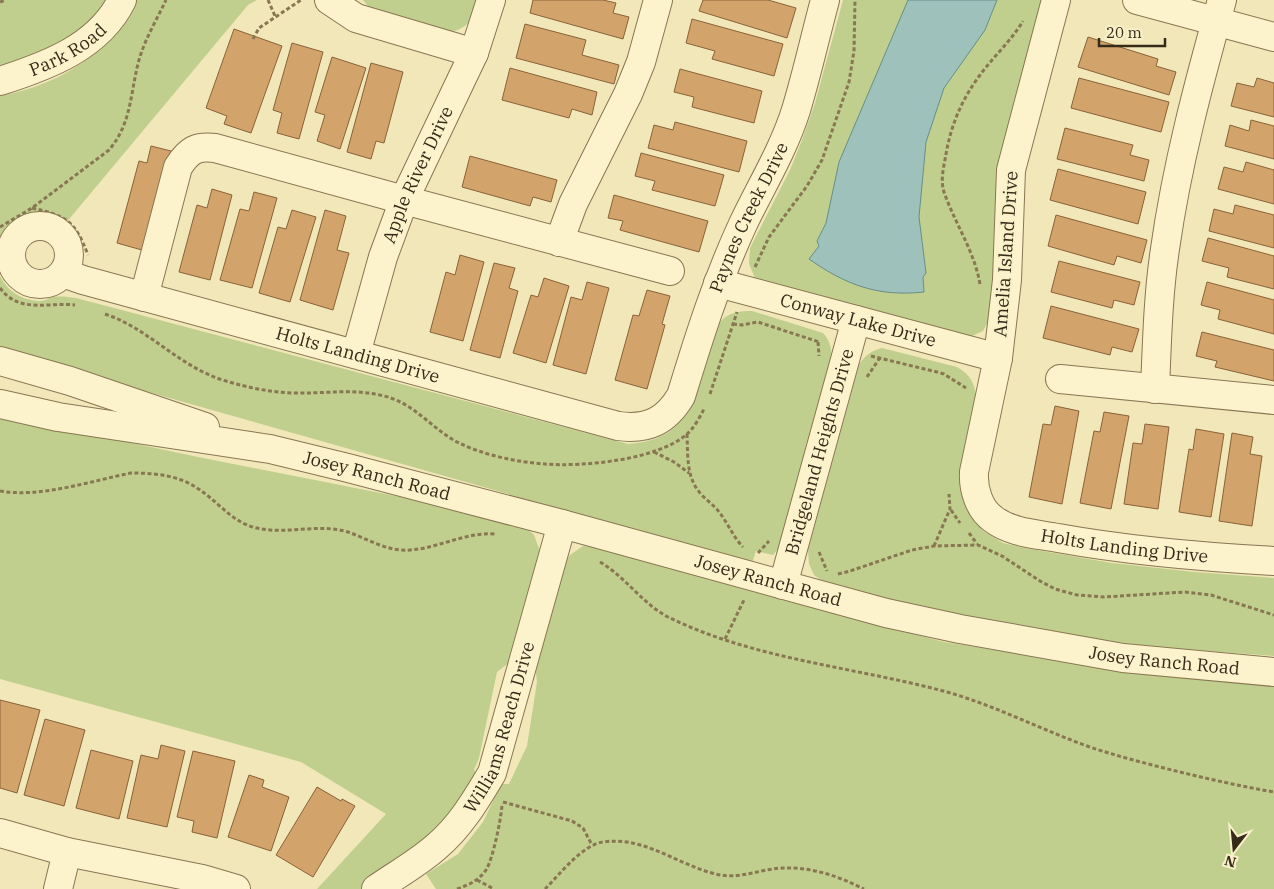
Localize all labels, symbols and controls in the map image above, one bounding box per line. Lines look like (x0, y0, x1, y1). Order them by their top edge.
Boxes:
scale bar (1099, 15, 1165, 47)
street label: Park Road (26, 18, 111, 81)
text: 20 m (1106, 23, 1142, 42)
street label: Apple River Drive (377, 102, 458, 246)
street label: Paynes Creek Drive (704, 139, 793, 296)
street label: Amelia Island Drive (988, 170, 1023, 338)
street label: Conway Lake Drive (778, 288, 939, 352)
street label: Holts Landing Drive (273, 321, 442, 388)
street label: Bridgeland Heights Drive (780, 346, 859, 558)
street label: Josey Ranch Road (301, 445, 453, 505)
street label: Holts Landing Drive (1039, 523, 1209, 568)
street label: Josey Ranch Road (692, 549, 844, 611)
street label: Williams Reach Drive (458, 639, 539, 817)
street label: Josey Ranch Road (1087, 640, 1241, 680)
north arrow (1209, 824, 1259, 874)
text: N (1223, 851, 1238, 872)

